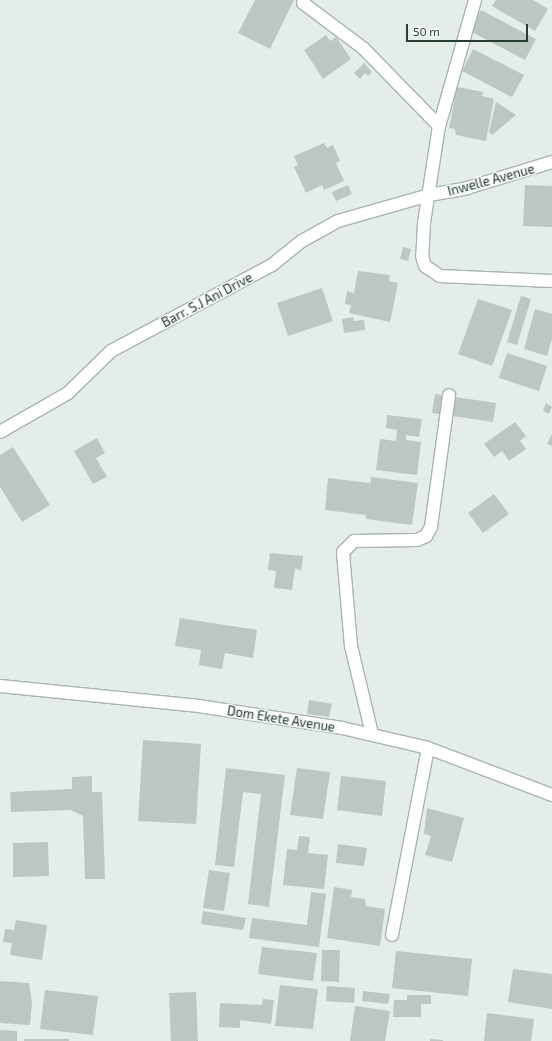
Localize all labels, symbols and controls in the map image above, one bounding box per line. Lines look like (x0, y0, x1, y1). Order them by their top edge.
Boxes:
scale bar (408, 16, 530, 42)
text: 50 m (413, 24, 440, 38)
street label: Inwelle Avenue (446, 161, 536, 199)
street label: Barr. S.J Ani Drive (159, 269, 255, 331)
street label: Dom Ekete Avenue (226, 703, 336, 735)

